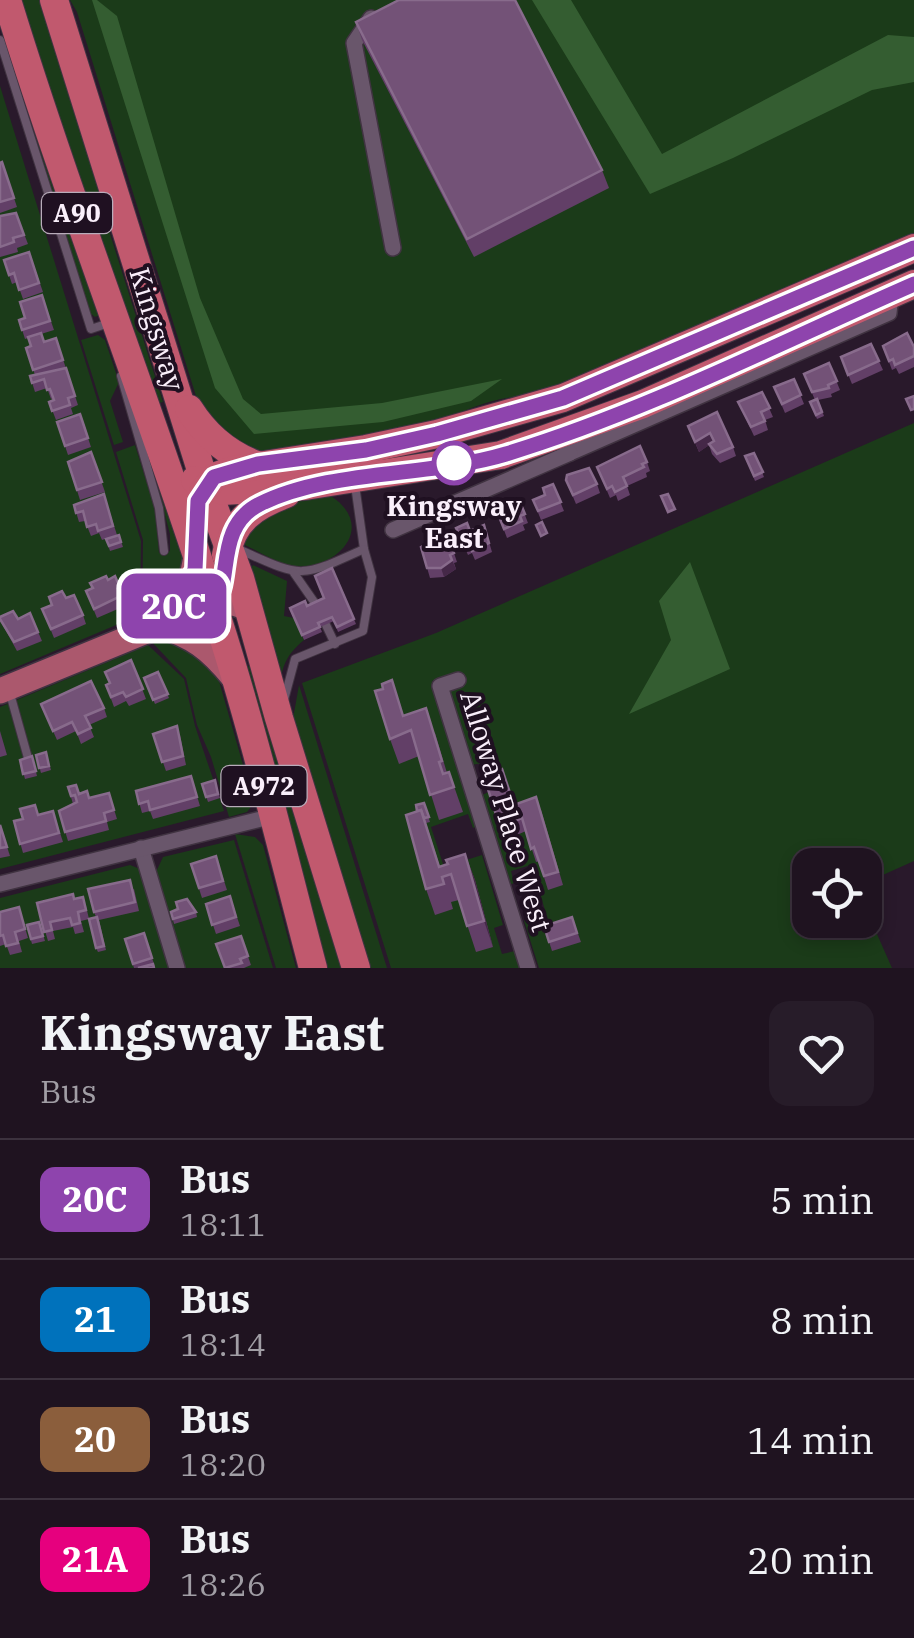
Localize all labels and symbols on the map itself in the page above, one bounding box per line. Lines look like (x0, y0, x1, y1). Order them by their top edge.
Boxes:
road number: A90 (42, 193, 112, 233)
street label: Kingsway (121, 263, 194, 395)
marker: Kingsway East (433, 442, 475, 484)
place label: Kingsway East (386, 487, 522, 556)
line badge: 20C (116, 574, 232, 638)
street label: Alloway Place West (452, 686, 561, 936)
road number: A972 (222, 766, 306, 806)

